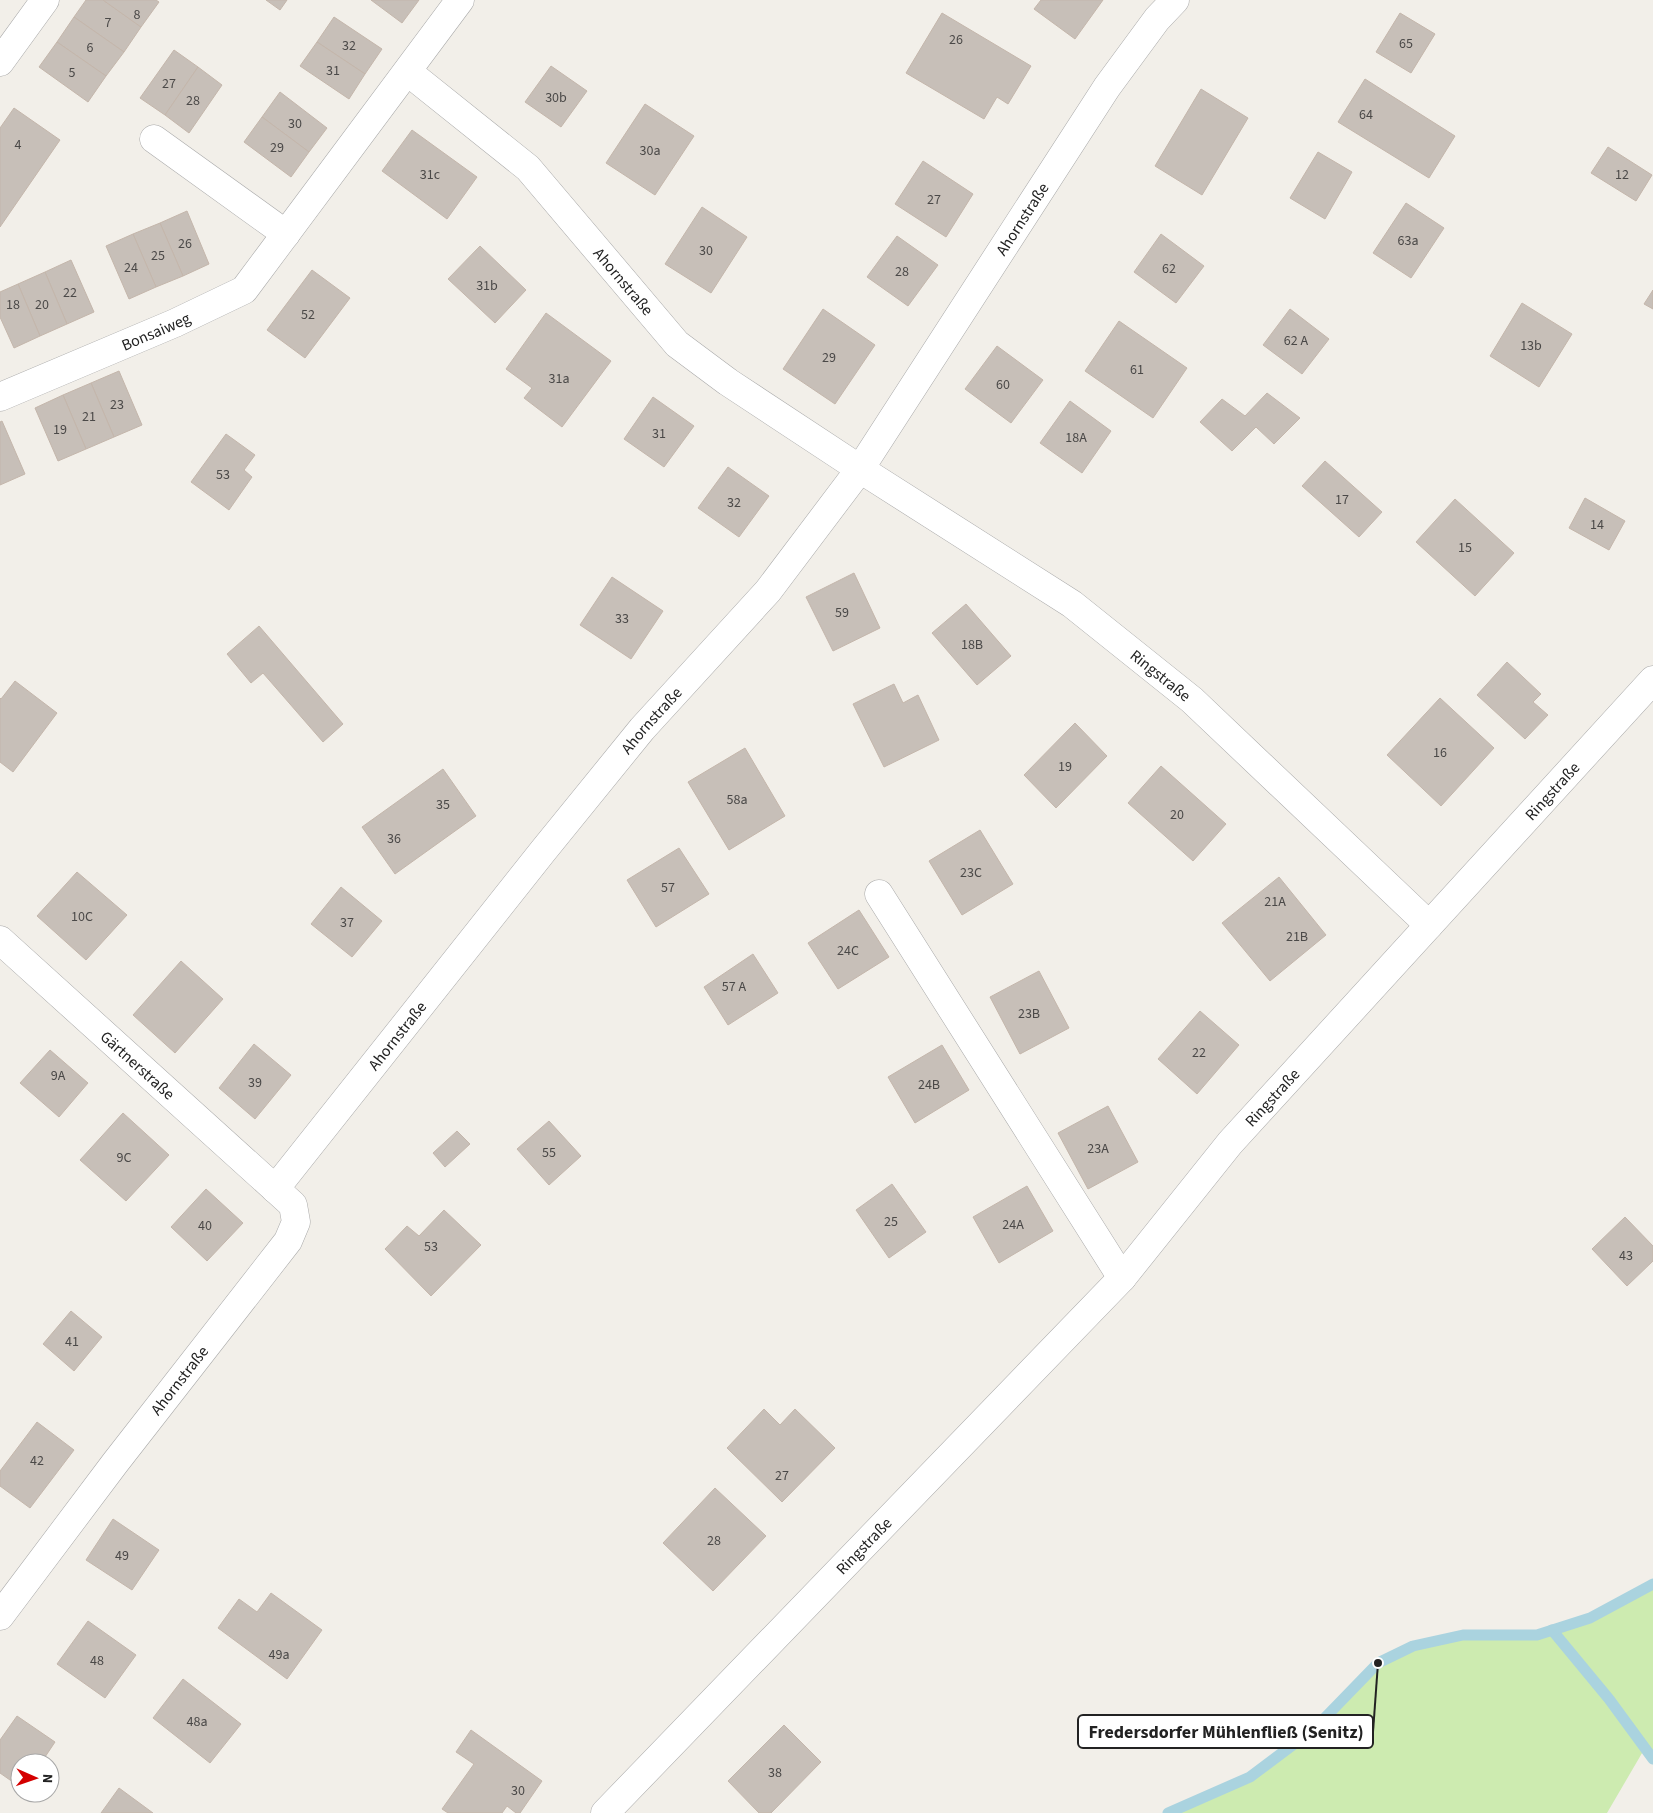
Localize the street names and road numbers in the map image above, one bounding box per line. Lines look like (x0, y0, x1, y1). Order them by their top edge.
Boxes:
street label: Ahornstraße (991, 179, 1054, 260)
street label: Ahornstraße (588, 243, 658, 321)
street label: Bonsaiweg (118, 307, 194, 356)
street label: Ringstraße (1125, 645, 1195, 707)
street label: Ahornstraße (616, 682, 687, 759)
street label: Ringstraße (1520, 757, 1585, 825)
street label: Ahornstraße (363, 997, 432, 1075)
street label: Gärtnerstraße (95, 1026, 179, 1105)
street label: Ringstraße (1240, 1064, 1305, 1132)
street label: Ahornstraße (146, 1341, 214, 1420)
street label: Ringstraße (831, 1513, 897, 1580)

